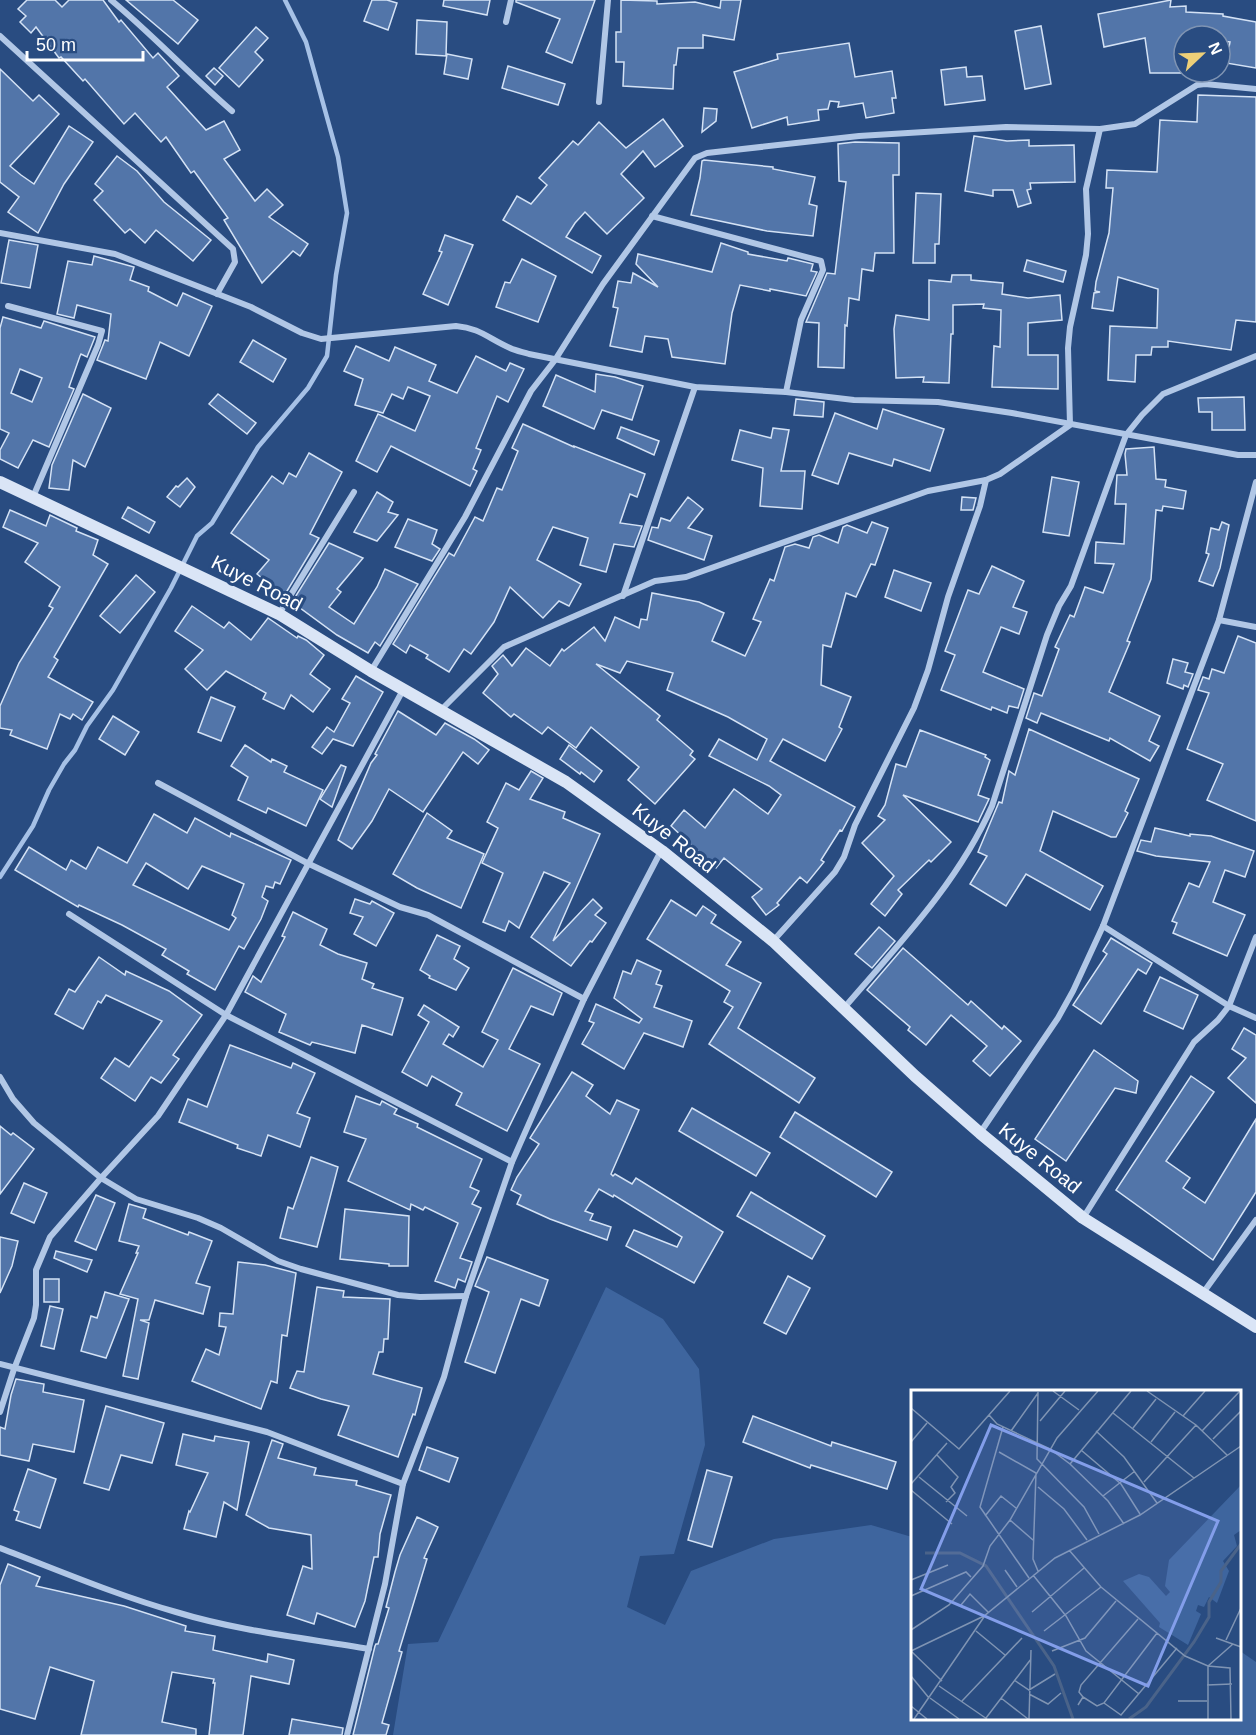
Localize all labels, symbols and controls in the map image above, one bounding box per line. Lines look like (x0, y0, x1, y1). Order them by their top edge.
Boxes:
scale bar (27, 24, 142, 62)
north arrow (1172, 24, 1232, 84)
text: 50 m (36, 35, 76, 55)
text: N (1205, 40, 1225, 57)
street label: Kuye Road (208, 551, 306, 615)
street label: Kuye Road (628, 799, 720, 877)
street label: Kuye Road (995, 1118, 1085, 1198)
inset map (911, 1390, 1241, 1720)

